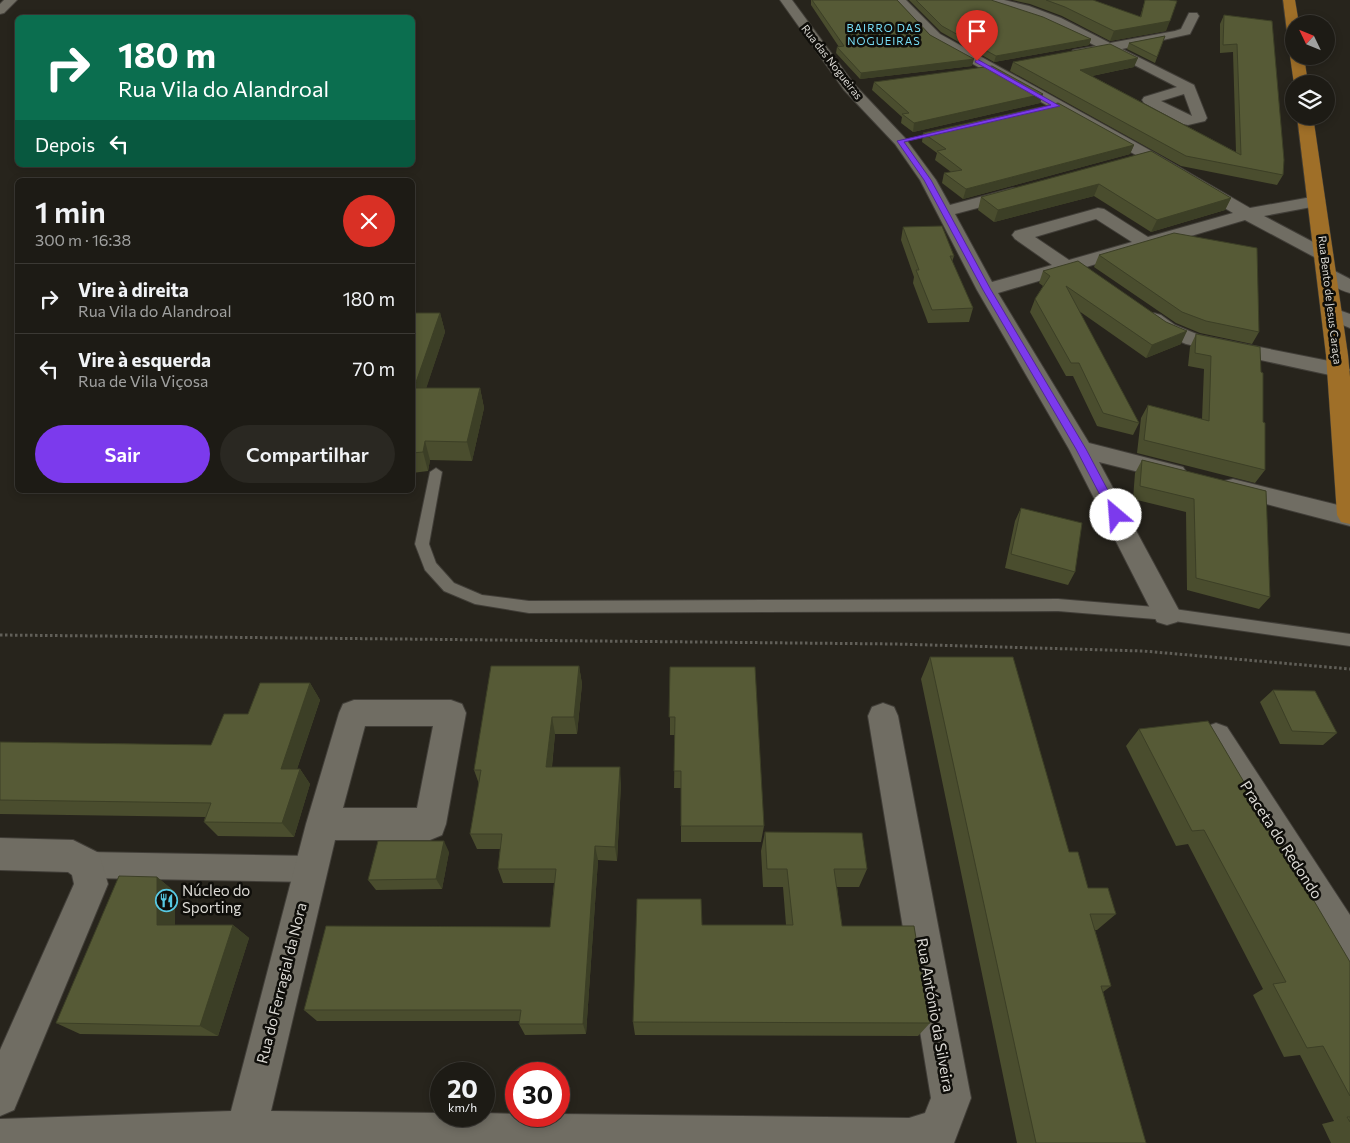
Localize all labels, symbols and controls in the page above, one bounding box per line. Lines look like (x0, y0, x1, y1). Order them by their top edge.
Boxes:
pin (956, 10, 998, 61)
north arrow (1285, 15, 1335, 65)
map controls (1285, 15, 1335, 125)
icon: arrive (963, 17, 991, 45)
district label: BAIRRO DAS NOGUEIRAS (846, 21, 922, 47)
street label: Rua das Nogueiras (799, 22, 866, 102)
text: 180 m (118, 32, 216, 75)
icon: right (35, 35, 100, 100)
text: Rua Vila do Alandroal (118, 75, 329, 102)
button: layers (1285, 75, 1335, 125)
icon: left (105, 130, 133, 158)
text: Depois (35, 133, 95, 156)
text: 1 min (35, 192, 106, 229)
button: close (343, 195, 395, 247)
text: 300 m · 16:38 (35, 230, 131, 249)
street label: Rua Bento de Jesus Caraça (1315, 235, 1345, 365)
text: Vire à direita (78, 278, 189, 301)
icon: right (35, 285, 63, 313)
text: 180 m (343, 287, 395, 310)
text: Rua Vila do Alandroal (78, 301, 231, 320)
text: Vire à esquerda (78, 348, 211, 371)
icon: left (35, 355, 63, 383)
text: 70 m (352, 357, 395, 380)
text: Rua de Vila Viçosa (78, 371, 208, 390)
button: Sair (35, 425, 210, 483)
button: Compartilhar (220, 425, 395, 483)
position arrow (1089, 488, 1141, 540)
street label: Praceta do Redondo (1237, 777, 1327, 902)
place label: Núcleo do Sporting (182, 881, 250, 916)
restaurant icon: Núcleo do Sporting (154, 888, 178, 912)
street label: Rua do Ferragial da Nora (252, 900, 310, 1065)
street label: Rua António da Silveira (914, 936, 958, 1093)
speed limit sign: 30 (505, 1062, 570, 1127)
text: 20 (447, 1073, 478, 1103)
text: km/h (448, 1100, 477, 1114)

